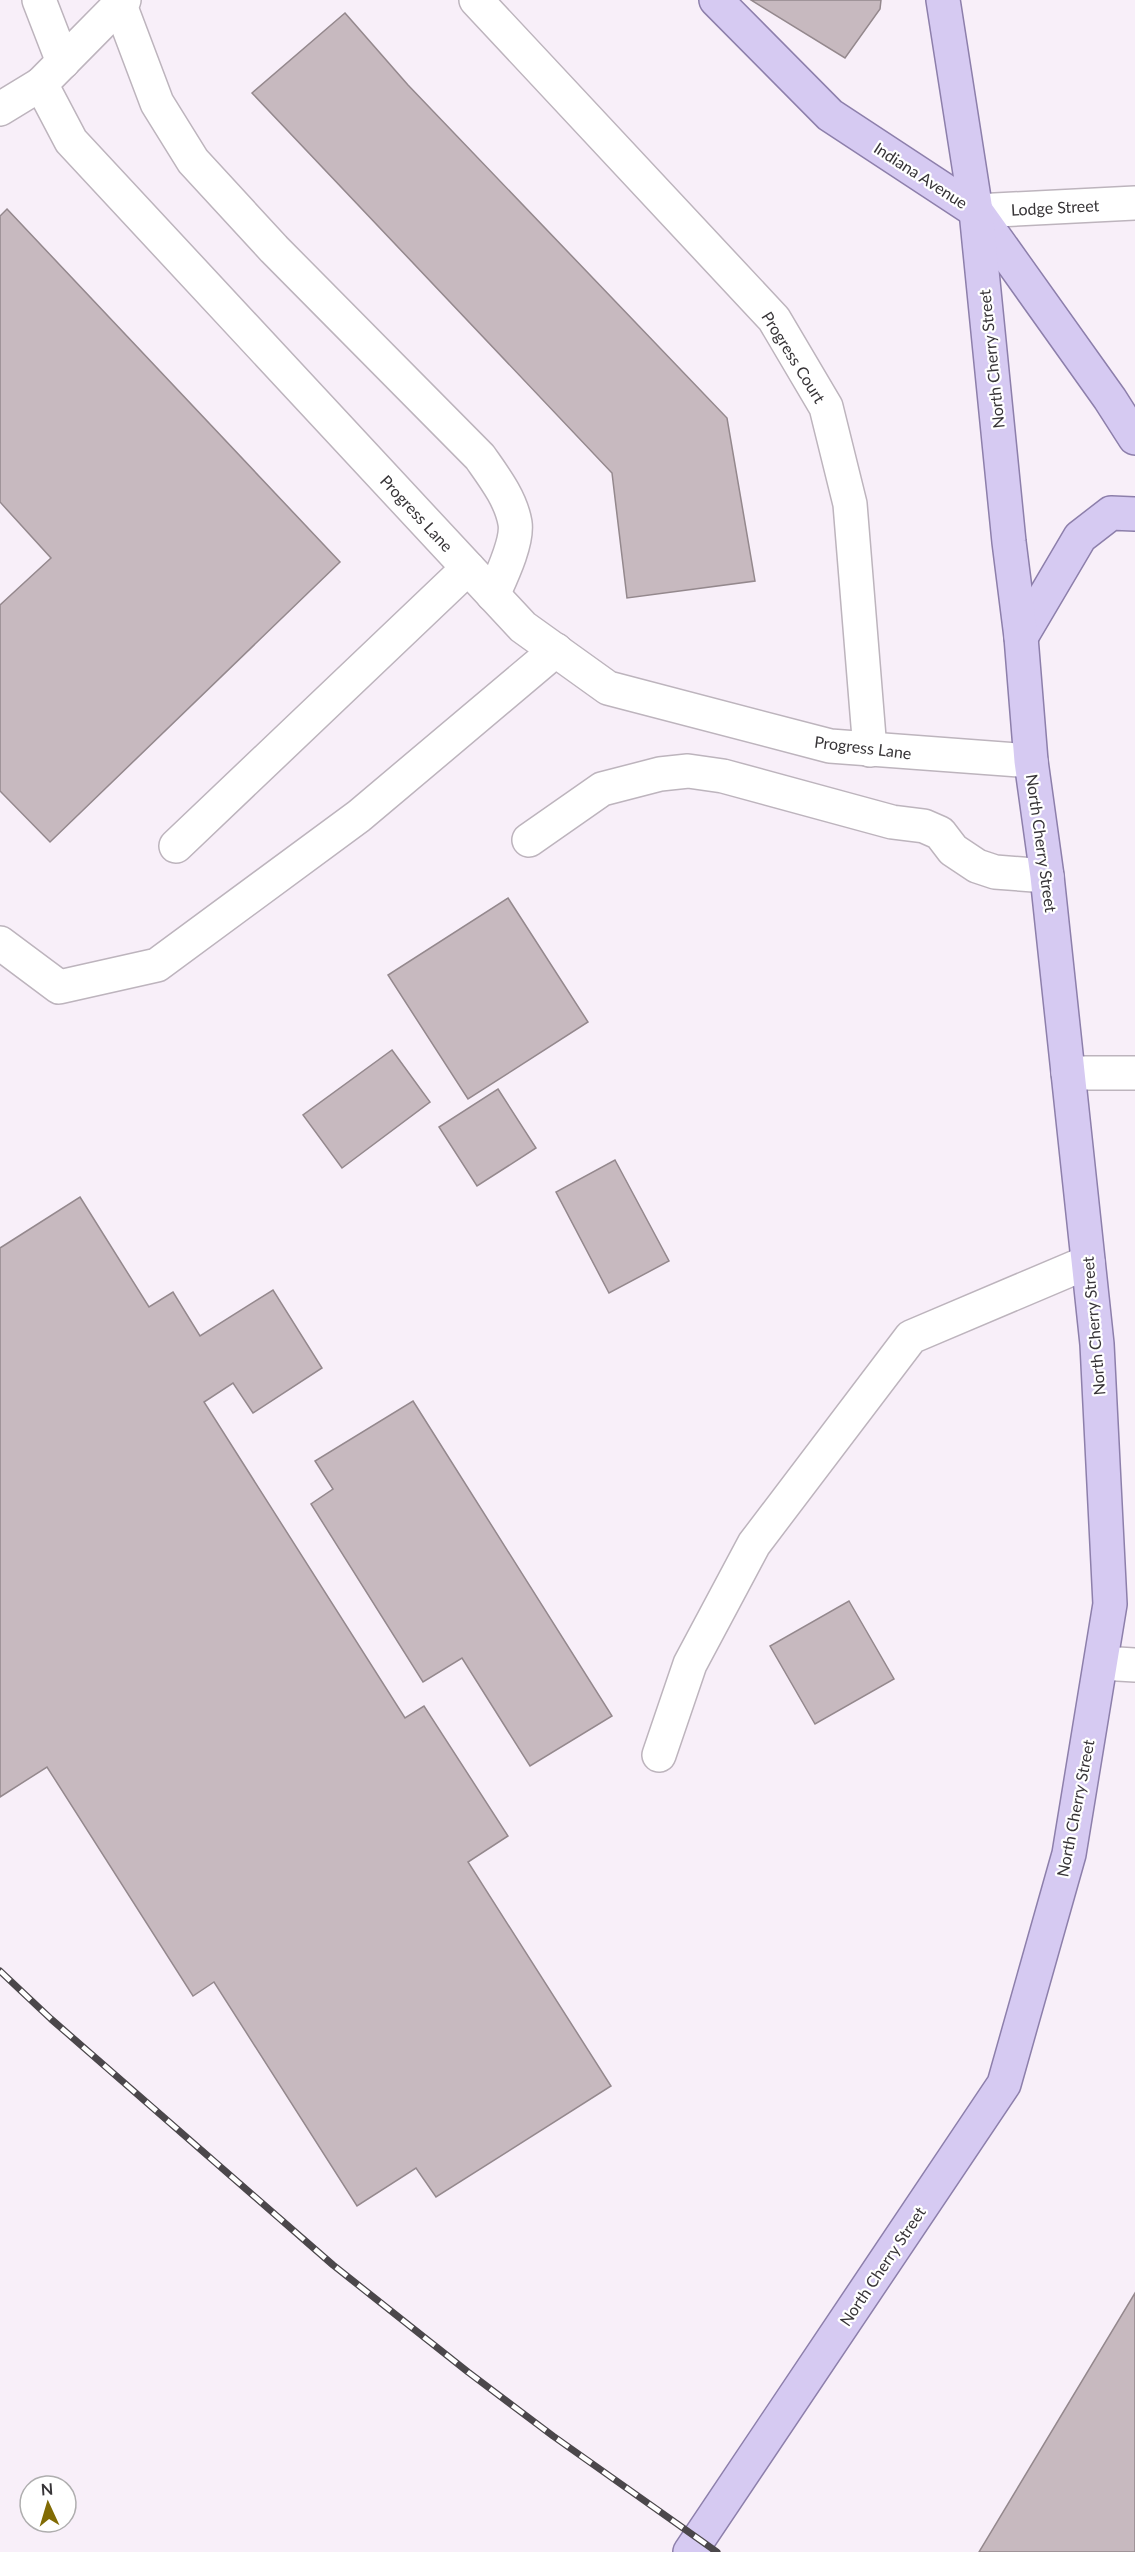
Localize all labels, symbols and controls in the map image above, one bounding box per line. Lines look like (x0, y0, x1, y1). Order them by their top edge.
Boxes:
street label: Indiana Avenue (871, 138, 971, 212)
street label: Lodge Street (1010, 195, 1100, 219)
street label: North Cherry Street (974, 288, 1008, 429)
street label: Progress Court (758, 308, 830, 406)
street label: Progress Lane (377, 471, 457, 555)
street label: Progress Lane (813, 732, 913, 762)
street label: North Cherry Street (1023, 773, 1061, 914)
street label: North Cherry Street (1077, 1255, 1109, 1396)
street label: North Cherry Street (1052, 1738, 1098, 1878)
street label: North Cherry Street (835, 2203, 929, 2329)
north arrow (18, 2474, 78, 2534)
text: N (40, 2479, 54, 2498)

